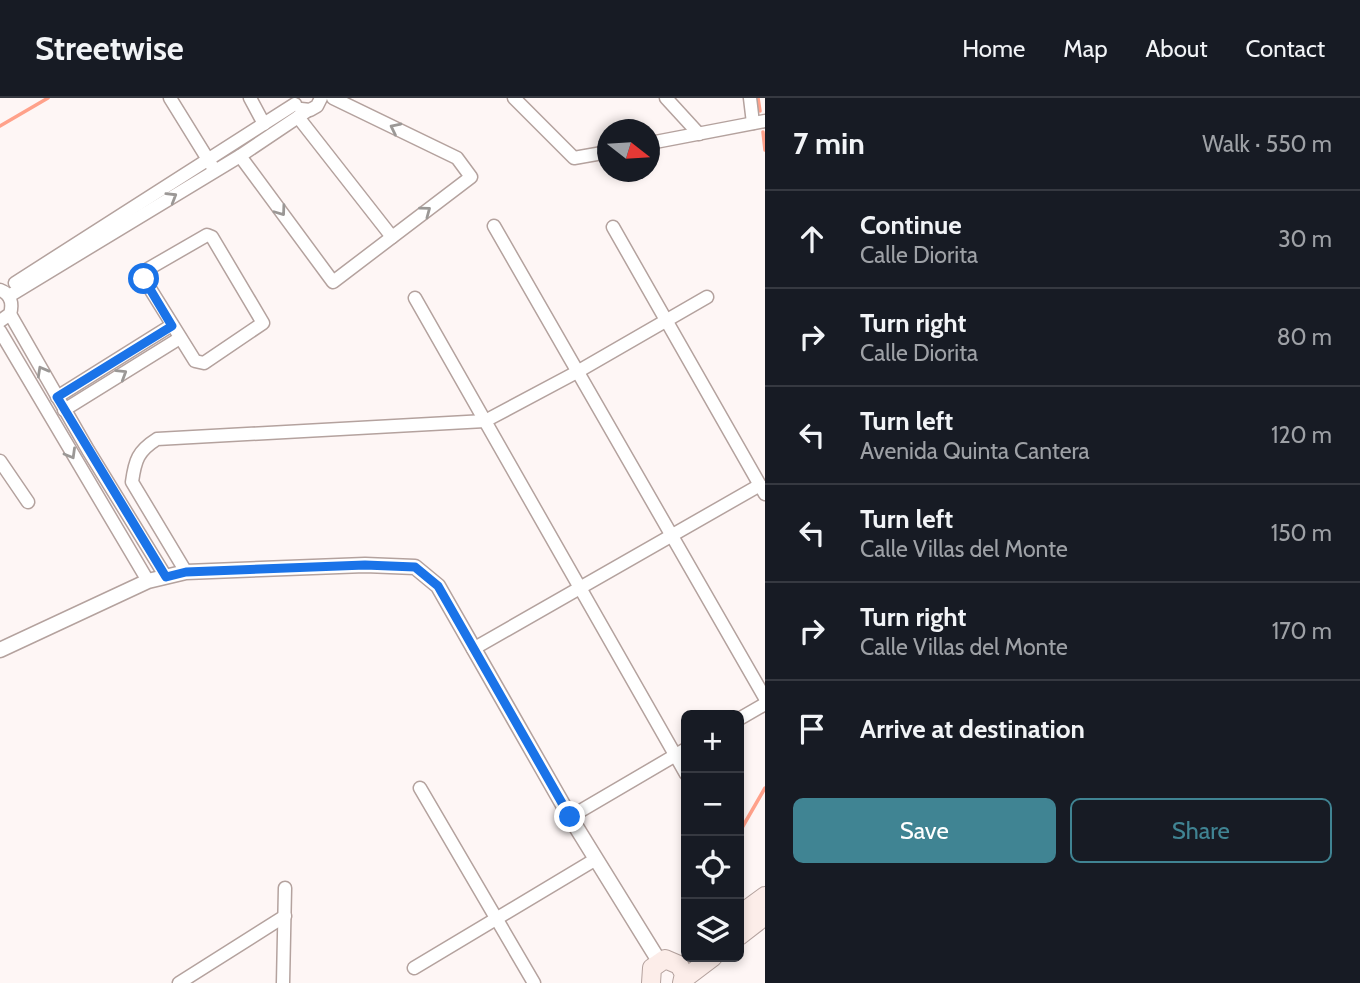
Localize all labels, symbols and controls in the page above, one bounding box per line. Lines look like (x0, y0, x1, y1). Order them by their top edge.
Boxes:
text: Streetwise (35, 28, 184, 68)
text: Home (962, 34, 1025, 63)
text: Map (1063, 34, 1108, 63)
text: About (1146, 34, 1208, 63)
text: Contact (1246, 34, 1325, 63)
north arrow (597, 119, 660, 182)
one-way arrow (390, 122, 402, 136)
text: 7 min (793, 125, 865, 162)
text: Walk · 550 m (1202, 130, 1332, 158)
one-way arrow (165, 193, 178, 206)
one-way arrow (273, 203, 285, 215)
one-way arrow (419, 206, 431, 219)
text: Continue (860, 209, 962, 241)
icon: ahead (793, 220, 831, 258)
text: 30 m (1278, 225, 1332, 253)
text: Calle Diorita (860, 241, 978, 269)
route start (128, 263, 159, 294)
text: Turn right (860, 307, 966, 339)
icon: right (793, 318, 831, 356)
text: 80 m (1277, 323, 1332, 351)
text: Calle Diorita (860, 339, 978, 367)
one-way arrow (37, 366, 50, 379)
one-way arrow (114, 369, 127, 382)
text: Turn left (860, 405, 953, 437)
icon: left (793, 416, 831, 454)
text: 120 m (1271, 421, 1332, 449)
text: Avenida Quinta Cantera (860, 437, 1090, 465)
one-way arrow (63, 447, 76, 459)
text: Turn left (860, 503, 953, 535)
icon: left (793, 514, 831, 552)
text: 150 m (1271, 519, 1332, 547)
text: Calle Villas del Monte (860, 535, 1068, 563)
text: Turn right (860, 601, 966, 633)
icon: right (793, 612, 831, 650)
text: 170 m (1272, 617, 1332, 645)
text: Calle Villas del Monte (860, 633, 1068, 661)
map controls (681, 710, 744, 962)
button: + (681, 710, 744, 773)
icon: arrive (793, 710, 831, 748)
text: Arrive at destination (860, 713, 1085, 745)
button: − (681, 773, 744, 836)
button: Save (793, 798, 1056, 863)
button: Share (1070, 798, 1332, 863)
route end (554, 801, 585, 832)
button: locate (681, 836, 744, 899)
button: layers (681, 899, 744, 962)

